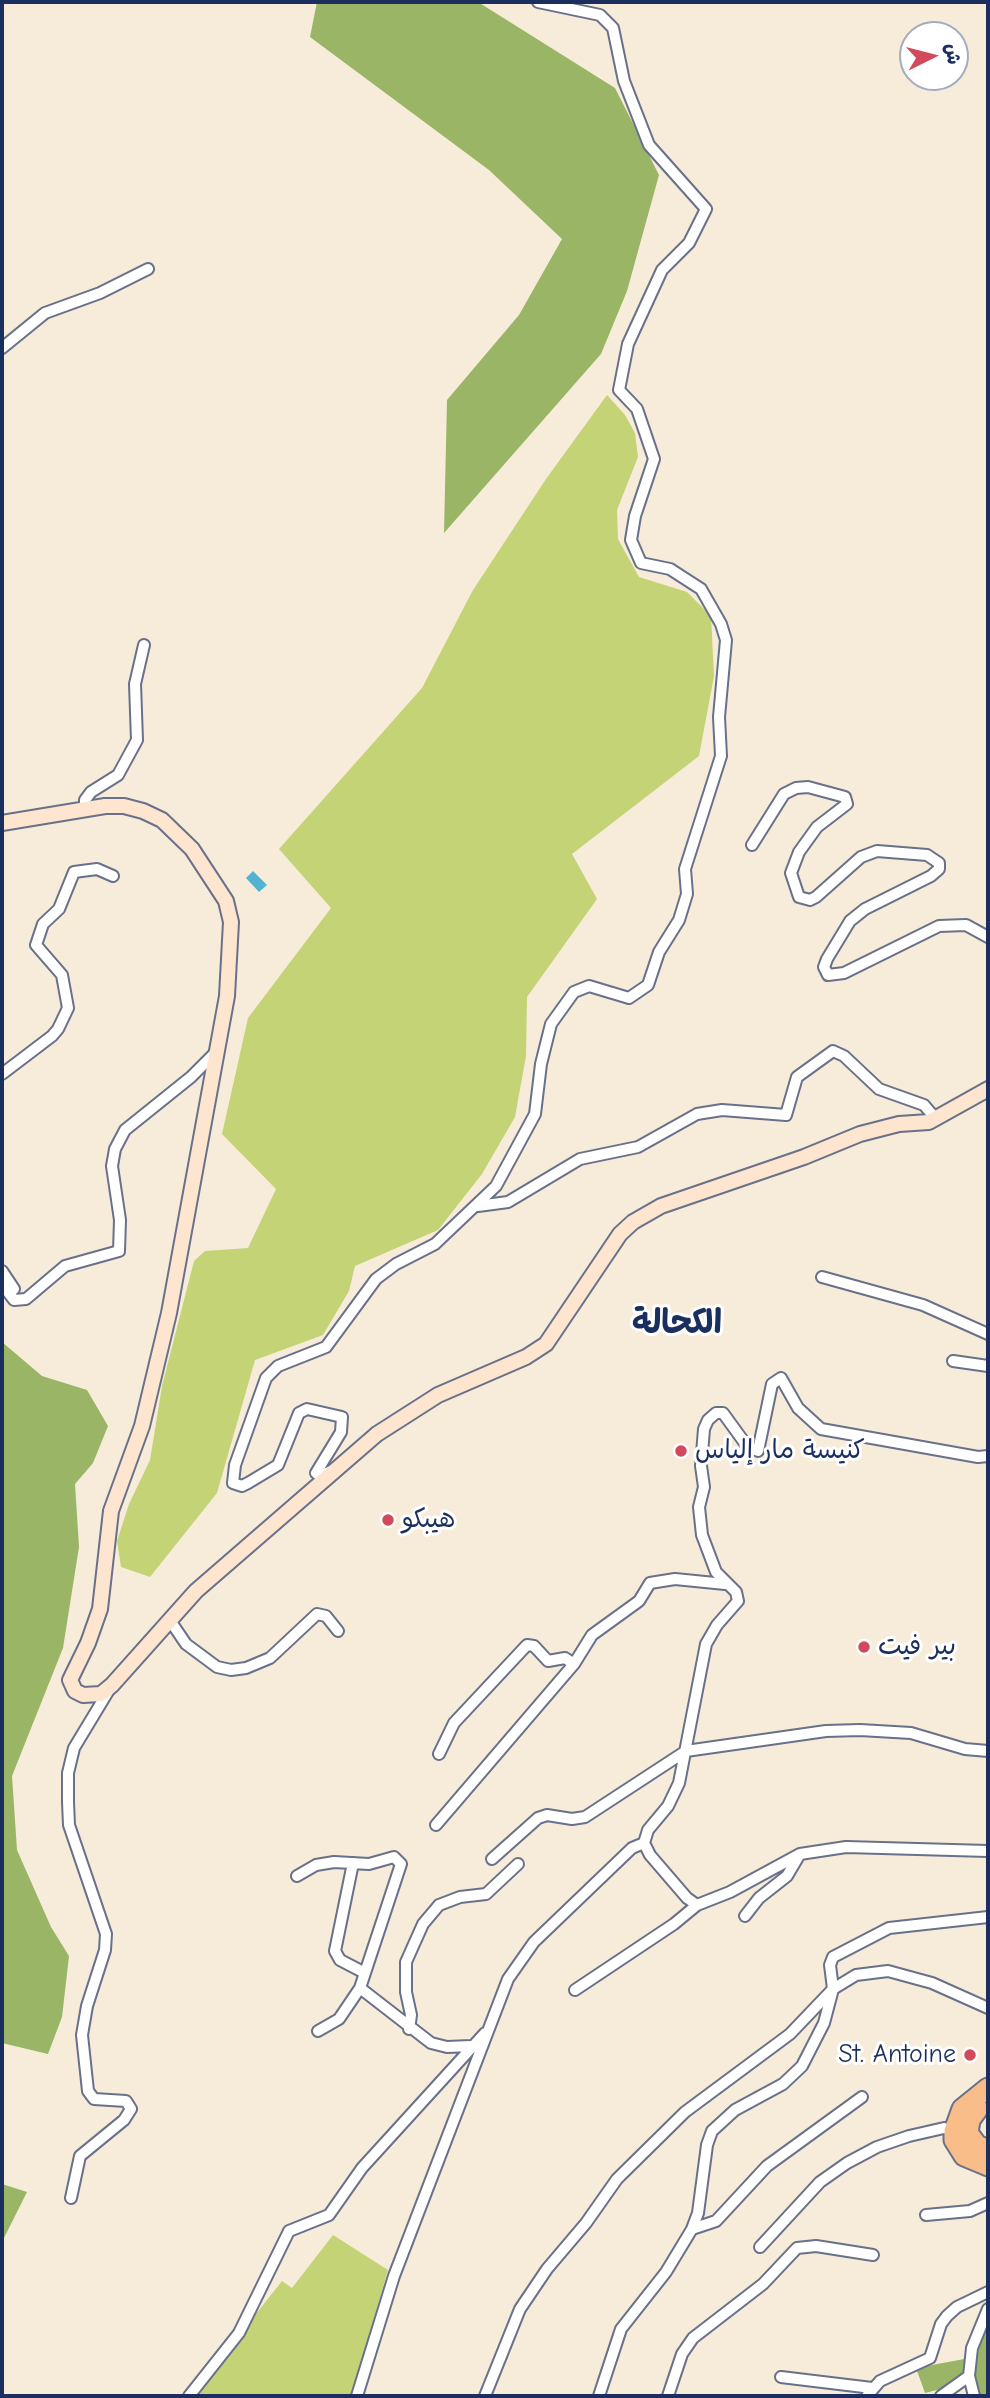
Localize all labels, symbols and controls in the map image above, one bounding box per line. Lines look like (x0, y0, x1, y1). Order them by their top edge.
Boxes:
north arrow (899, 21, 969, 91)
text: ش (941, 42, 965, 66)
district label: الكحالة (632, 1304, 722, 1344)
place label: كنيسة مار إلياس (695, 1435, 865, 1467)
marker: كنيسة مار إلياس (673, 1443, 689, 1459)
place label: هيبكو (402, 1504, 456, 1536)
marker: هيبكو (380, 1512, 396, 1528)
place label: بير فيت (878, 1631, 956, 1663)
marker: بير فيت (856, 1639, 872, 1655)
place label: St. Antoine (838, 2039, 956, 2071)
marker: St. Antoine (962, 2047, 978, 2063)

